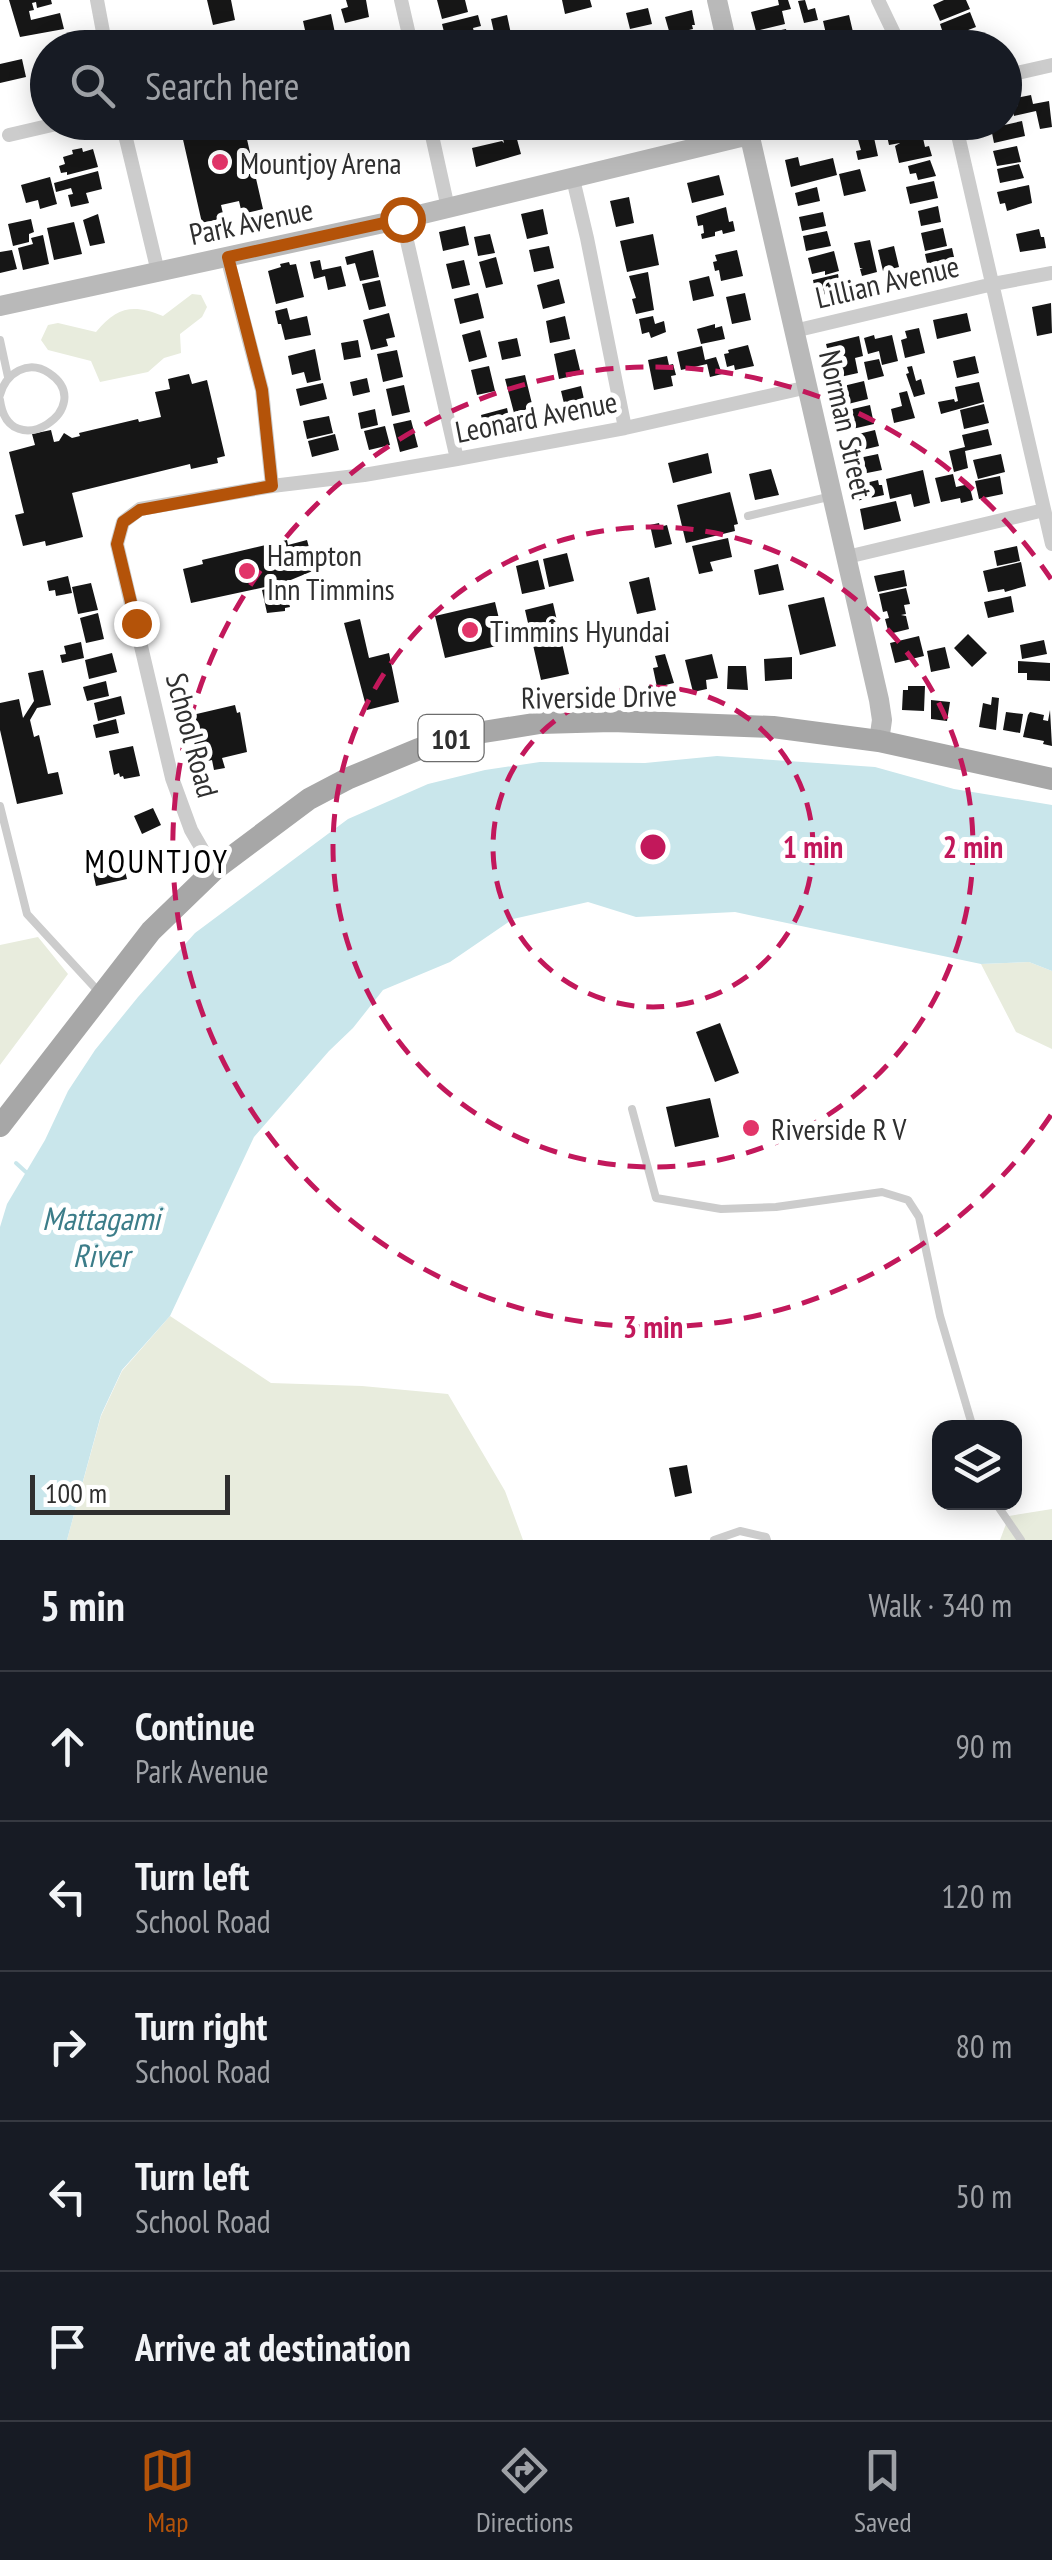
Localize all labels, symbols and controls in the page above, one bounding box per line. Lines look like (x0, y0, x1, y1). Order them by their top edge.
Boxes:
search box (30, 30, 1022, 140)
icon: search (65, 58, 120, 113)
text: Search here (145, 61, 299, 110)
place label: Mountjoy Arena (240, 143, 402, 182)
marker: Mountjoy Arena (209, 151, 231, 173)
street label: Park Avenue (186, 189, 316, 253)
route start (380, 197, 426, 243)
street label: Lillian Avenue (811, 246, 963, 316)
street label: Norman Street (811, 346, 883, 502)
street label: Leonard Avenue (452, 381, 620, 451)
place label: Hampton Inn Timmins (267, 535, 395, 608)
marker: Hampton Inn Timmins (236, 560, 258, 582)
route end (114, 601, 160, 647)
place label: Timmins Hyundai (490, 611, 670, 650)
marker: Timmins Hyundai (459, 619, 481, 641)
street label: School Road (158, 669, 228, 801)
street label: Riverside Drive (521, 675, 677, 717)
road number: 101 (418, 715, 484, 761)
text: 1 min (783, 827, 843, 866)
text: 2 min (943, 827, 1003, 866)
centre of rings (635, 829, 671, 865)
district label: MOUNTJOY (85, 840, 229, 882)
place label: Riverside R V (771, 1109, 907, 1148)
marker: Riverside R V (740, 1117, 762, 1139)
water label: Mattagami River (42, 1197, 164, 1276)
text: 3 min (623, 1307, 683, 1346)
map controls (932, 1420, 1022, 1510)
button: layers (932, 1420, 1022, 1510)
scale bar (30, 1470, 230, 1514)
text: 100 m (45, 1474, 107, 1511)
text: 5 min (40, 1578, 125, 1633)
text: Walk · 340 m (868, 1584, 1012, 1626)
text: Continue (135, 1701, 255, 1750)
icon: ahead (40, 1719, 95, 1774)
text: 90 m (956, 1725, 1012, 1767)
text: Park Avenue (135, 1750, 269, 1792)
text: Turn left (135, 1851, 249, 1900)
icon: left (40, 1869, 95, 1924)
text: 120 m (941, 1875, 1012, 1917)
text: School Road (135, 1900, 271, 1942)
text: Turn right (135, 2001, 267, 2050)
icon: right (40, 2019, 95, 2074)
text: 80 m (956, 2025, 1012, 2067)
text: School Road (135, 2050, 271, 2092)
text: Turn left (135, 2151, 249, 2200)
icon: left (40, 2169, 95, 2224)
text: 50 m (956, 2175, 1012, 2217)
text: School Road (135, 2200, 271, 2242)
icon: arrive (40, 2319, 95, 2374)
text: Arrive at destination (135, 2322, 411, 2371)
tab: Map (140, 2443, 195, 2540)
tab: Directions (476, 2443, 573, 2540)
tab: Saved (854, 2443, 912, 2540)

